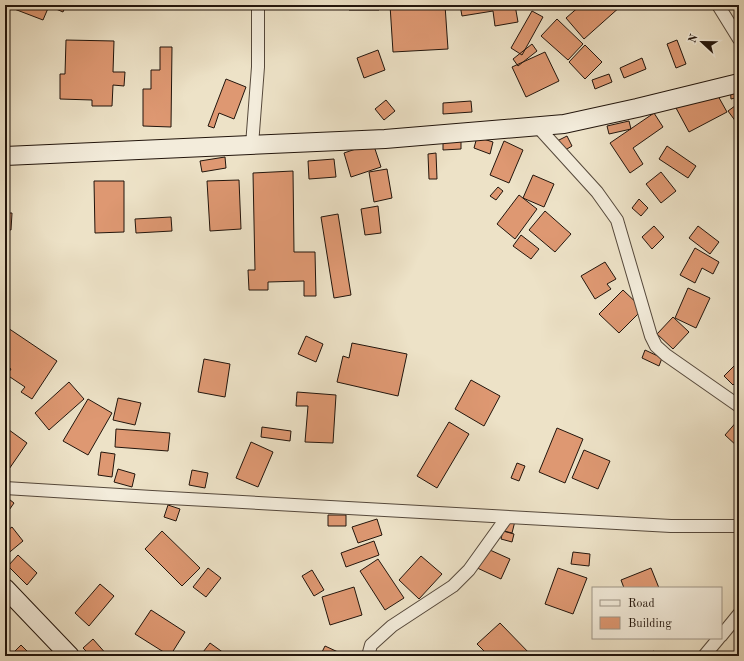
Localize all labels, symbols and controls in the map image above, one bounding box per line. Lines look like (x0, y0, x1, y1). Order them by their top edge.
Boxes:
north arrow (682, 22, 722, 62)
text: N (687, 32, 701, 45)
legend (592, 587, 722, 639)
text: Road (628, 598, 655, 610)
text: Building (628, 618, 672, 630)

